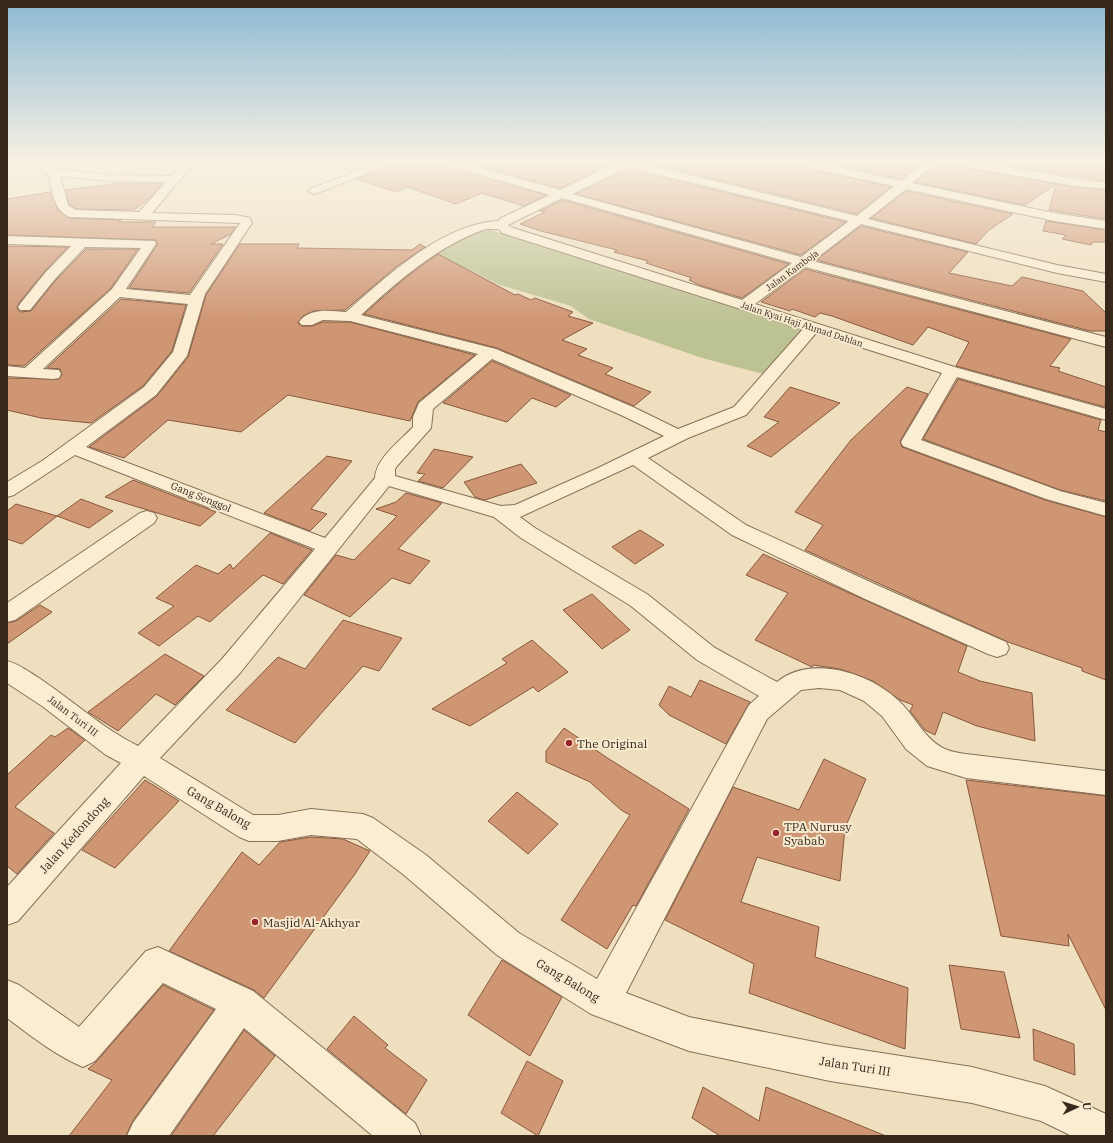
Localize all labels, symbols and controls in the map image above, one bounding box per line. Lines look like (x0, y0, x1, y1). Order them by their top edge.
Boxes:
street label: Jalan Kamboja (764, 247, 821, 293)
street label: Jalan Kyai Haji Ahmad Dahlan (740, 299, 865, 349)
street label: Gang Senggol (169, 479, 233, 515)
street label: Jalan Turi III (45, 693, 101, 739)
place label: The Original (577, 736, 648, 751)
marker: The Original (564, 738, 574, 748)
street label: Gang Balong (184, 783, 254, 832)
street label: Jalan Kedondong (36, 793, 112, 876)
place label: TPA Nurusy Syabab (784, 819, 852, 848)
marker: TPA Nurusy Syabab (771, 828, 781, 838)
place label: Masjid Al-Akhyar (263, 915, 361, 930)
marker: Masjid Al-Akhyar (250, 917, 260, 927)
street label: Gang Balong (534, 955, 603, 1005)
street label: Jalan Turi III (818, 1053, 892, 1079)
north arrow (1057, 1087, 1097, 1127)
text: U (1080, 1102, 1094, 1112)

